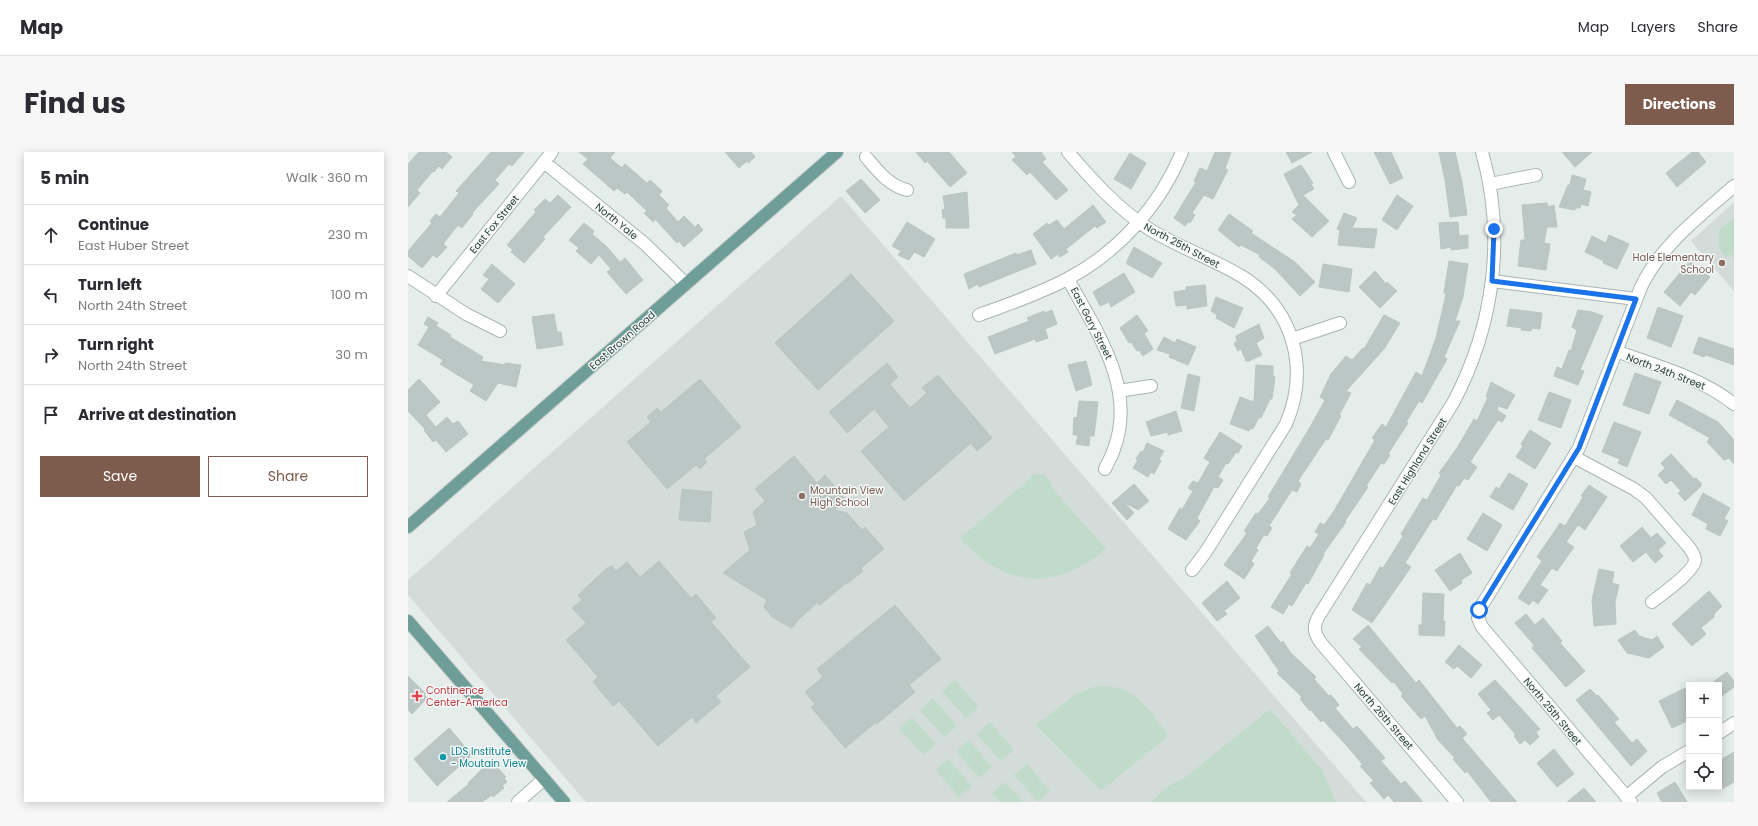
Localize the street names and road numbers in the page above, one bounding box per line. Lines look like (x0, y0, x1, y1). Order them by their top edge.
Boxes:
street label: East Fox Street (466, 191, 523, 257)
street label: North Yale (592, 199, 641, 243)
street label: North 25th Street (1141, 219, 1223, 272)
street label: East Gary Street (1067, 285, 1116, 362)
street label: East Brown Road (586, 308, 659, 373)
street label: North 24th Street (1624, 349, 1708, 394)
street label: East Highland Street (1384, 414, 1451, 508)
street label: North 25th Street (1520, 674, 1586, 749)
street label: North 26th Street (1350, 680, 1417, 753)

